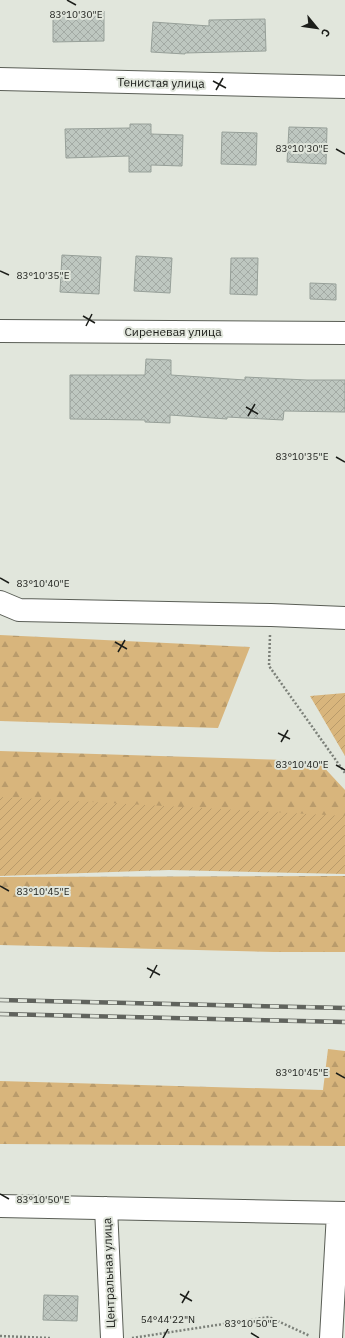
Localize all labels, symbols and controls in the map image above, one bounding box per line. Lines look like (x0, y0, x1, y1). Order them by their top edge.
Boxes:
text: 83°10'30"E (49, 8, 103, 21)
north arrow (297, 8, 337, 48)
text: С (318, 26, 334, 39)
street label: Тенистая улица (117, 74, 205, 91)
text: 83°10'30"E (275, 142, 329, 155)
text: 83°10'35"E (16, 269, 70, 282)
street label: Сиреневая улица (124, 324, 222, 339)
text: 83°10'35"E (275, 450, 329, 463)
text: 83°10'40"E (16, 577, 70, 590)
text: 83°10'40"E (275, 758, 329, 771)
text: 83°10'45"E (16, 885, 70, 898)
text: 83°10'45"E (275, 1066, 329, 1079)
text: 83°10'50"E (16, 1193, 70, 1206)
street label: Центральная улица (99, 1217, 118, 1328)
text: 54°44'22"N (141, 1313, 195, 1326)
text: 83°10'50"E (224, 1317, 278, 1330)

